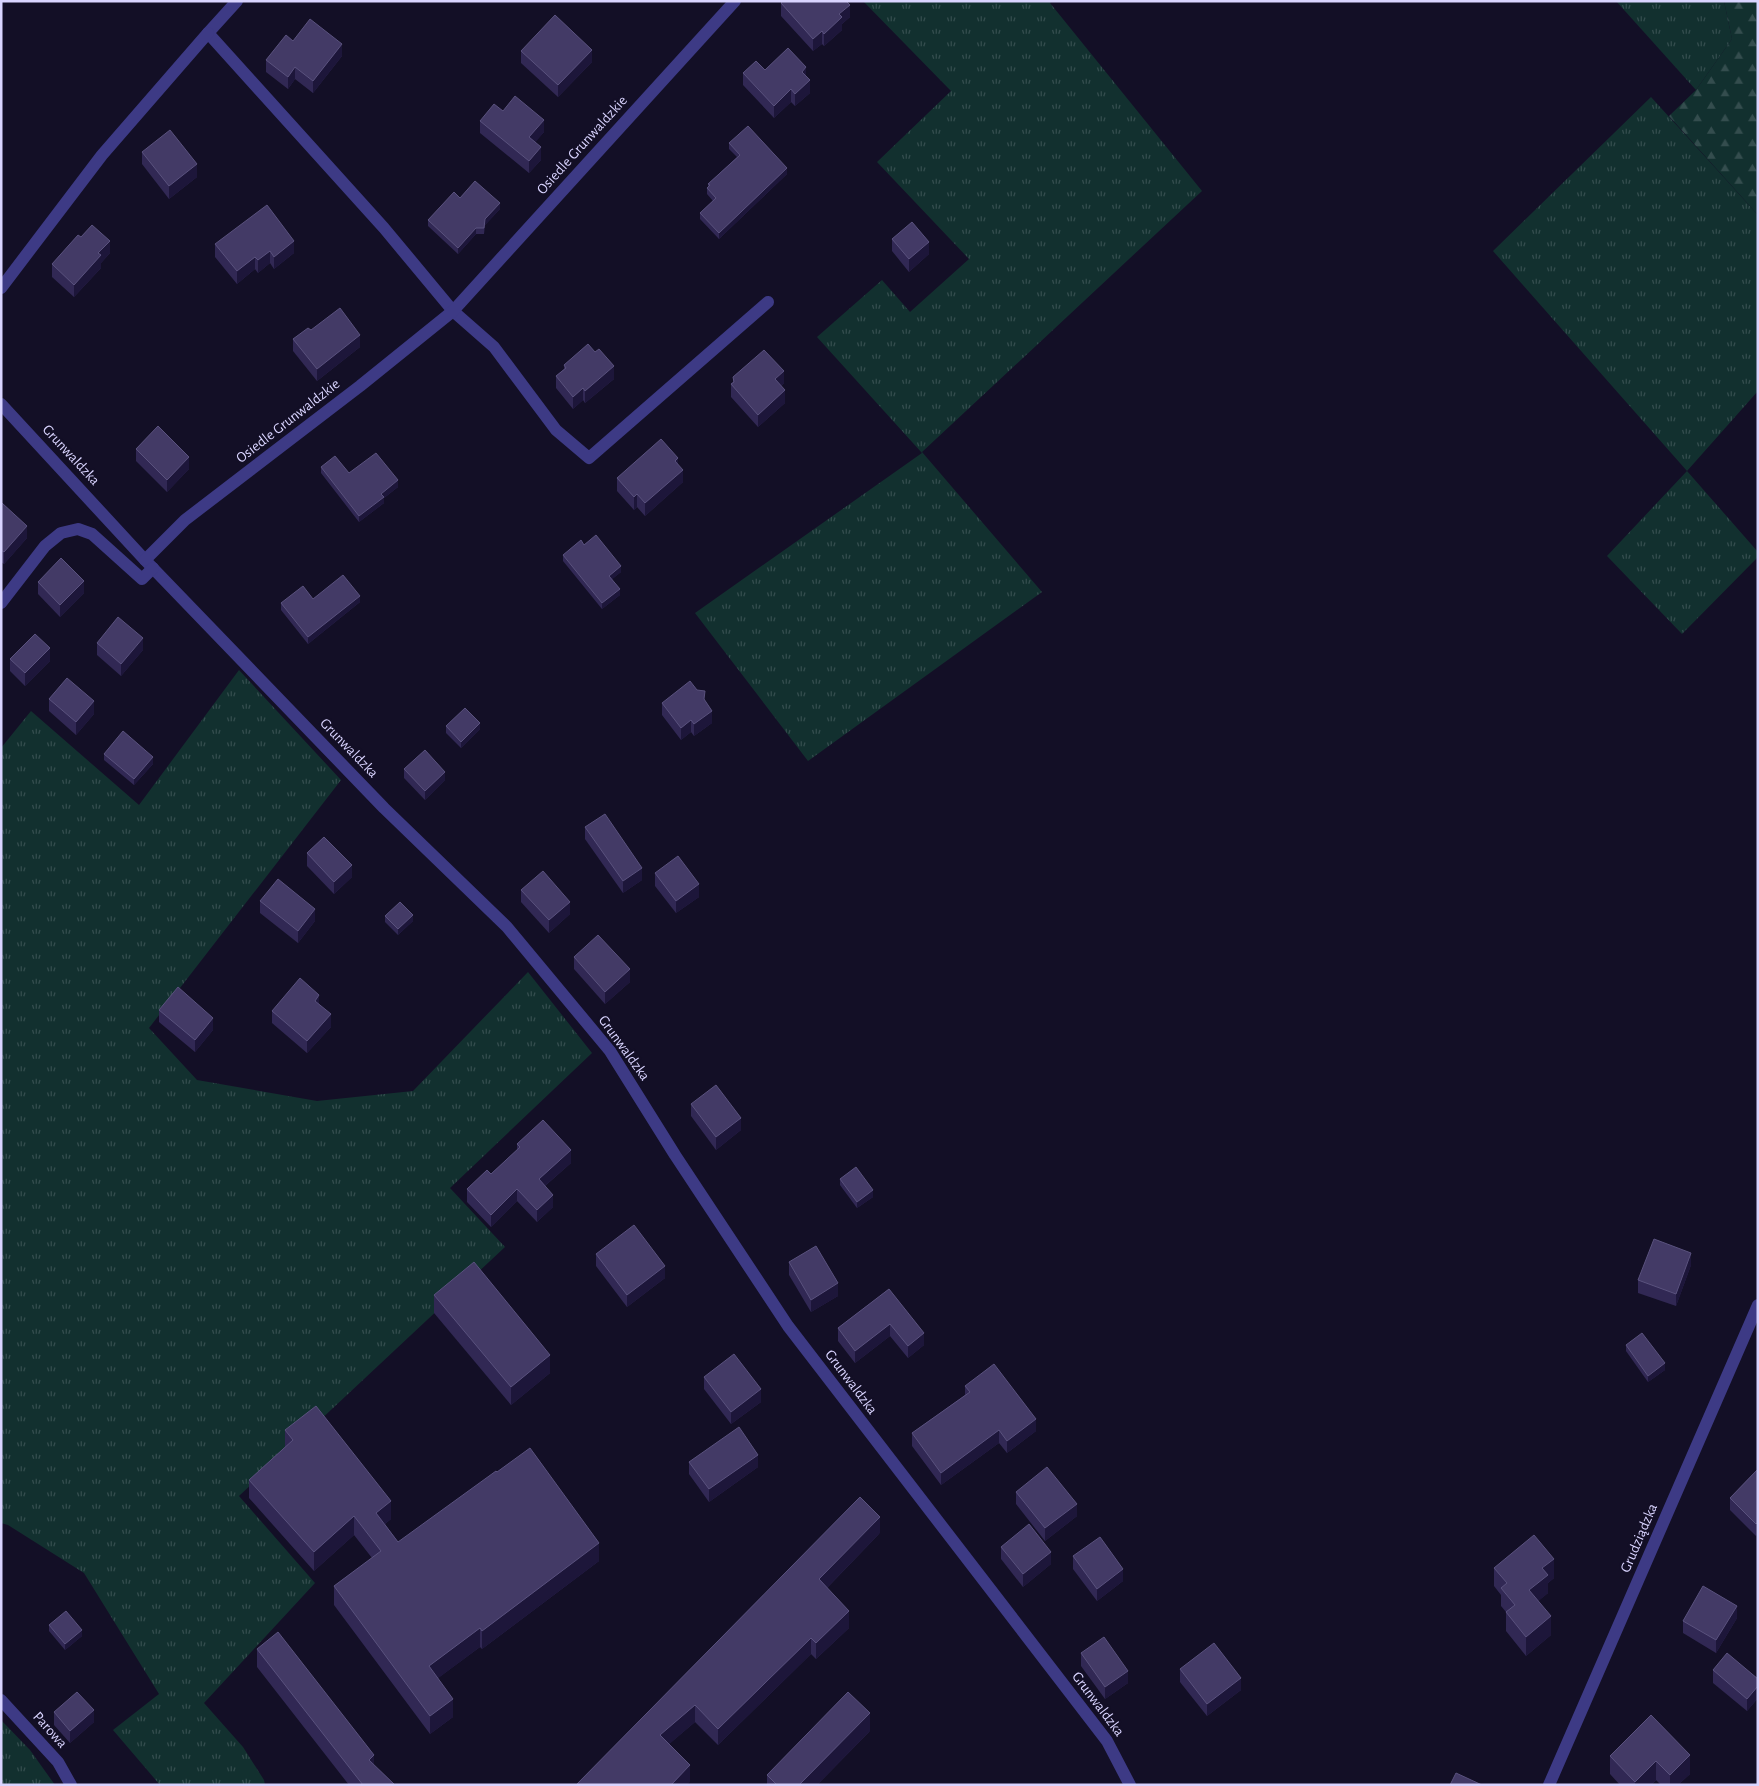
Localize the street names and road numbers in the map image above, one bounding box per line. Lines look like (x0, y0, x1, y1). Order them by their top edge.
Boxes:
street label: Osiedle Grunwaldzkie (534, 93, 630, 197)
street label: Osiedle Grunwaldzkie (233, 376, 343, 466)
street label: Grunwaldzka (39, 422, 103, 488)
street label: Grunwaldzka (317, 715, 381, 781)
street label: Grunwaldzka (595, 1013, 653, 1083)
street label: Grunwaldzka (822, 1347, 880, 1417)
street label: Grudziądzka (1618, 1501, 1660, 1575)
street label: Grunwaldzka (1069, 1669, 1127, 1739)
street label: Parowa (30, 1709, 70, 1751)

